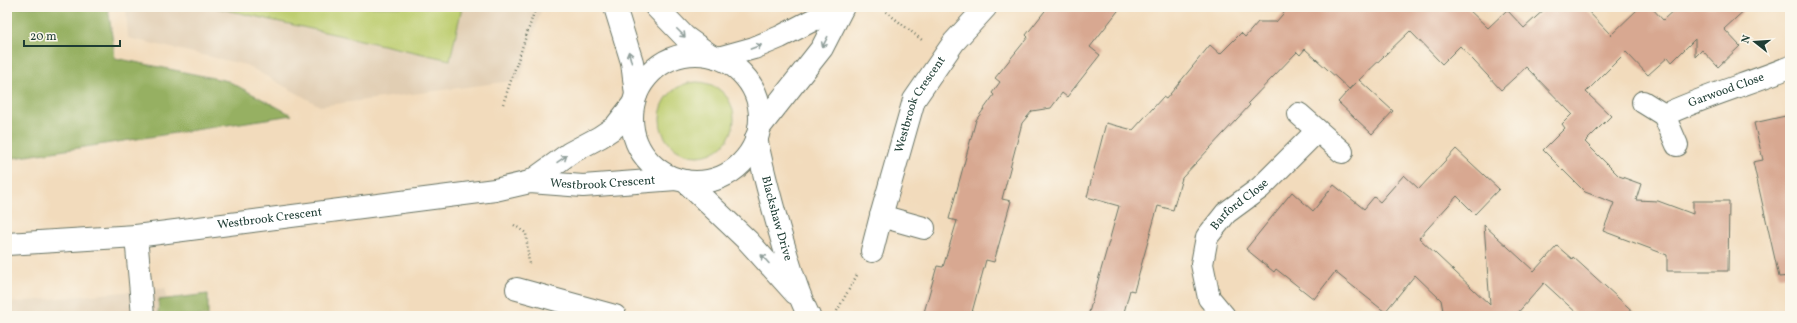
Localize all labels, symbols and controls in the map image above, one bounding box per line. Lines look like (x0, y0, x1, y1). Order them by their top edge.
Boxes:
scale bar (24, 22, 120, 48)
north arrow (1735, 22, 1775, 62)
one-way arrow (676, 28, 686, 38)
text: 20 m (30, 29, 57, 45)
text: N (1739, 33, 1755, 46)
one-way arrow (821, 36, 828, 48)
one-way arrow (749, 43, 762, 50)
one-way arrow (626, 50, 633, 63)
street label: Westbrook Crescent (891, 53, 950, 154)
street label: Garwood Close (1686, 69, 1767, 112)
one-way arrow (556, 155, 567, 163)
street label: Westbrook Crescent (549, 173, 656, 194)
street label: Blackshaw Drive (757, 174, 796, 263)
street label: Barford Close (1207, 175, 1273, 234)
street label: Westbrook Crescent (216, 204, 323, 234)
one-way arrow (760, 254, 769, 265)

